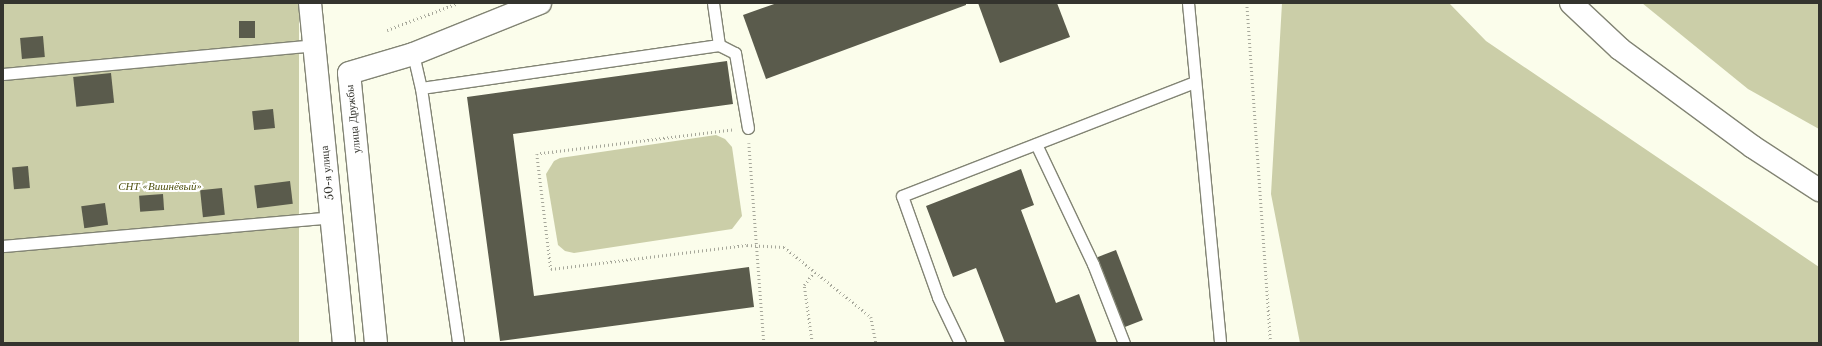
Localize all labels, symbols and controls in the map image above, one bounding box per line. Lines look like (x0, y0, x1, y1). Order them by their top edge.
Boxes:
street label: улица Дружбы (343, 84, 363, 154)
street label: 50-я улица (318, 145, 336, 201)
park label: СНТ «Вишнёвый» (118, 179, 202, 193)

